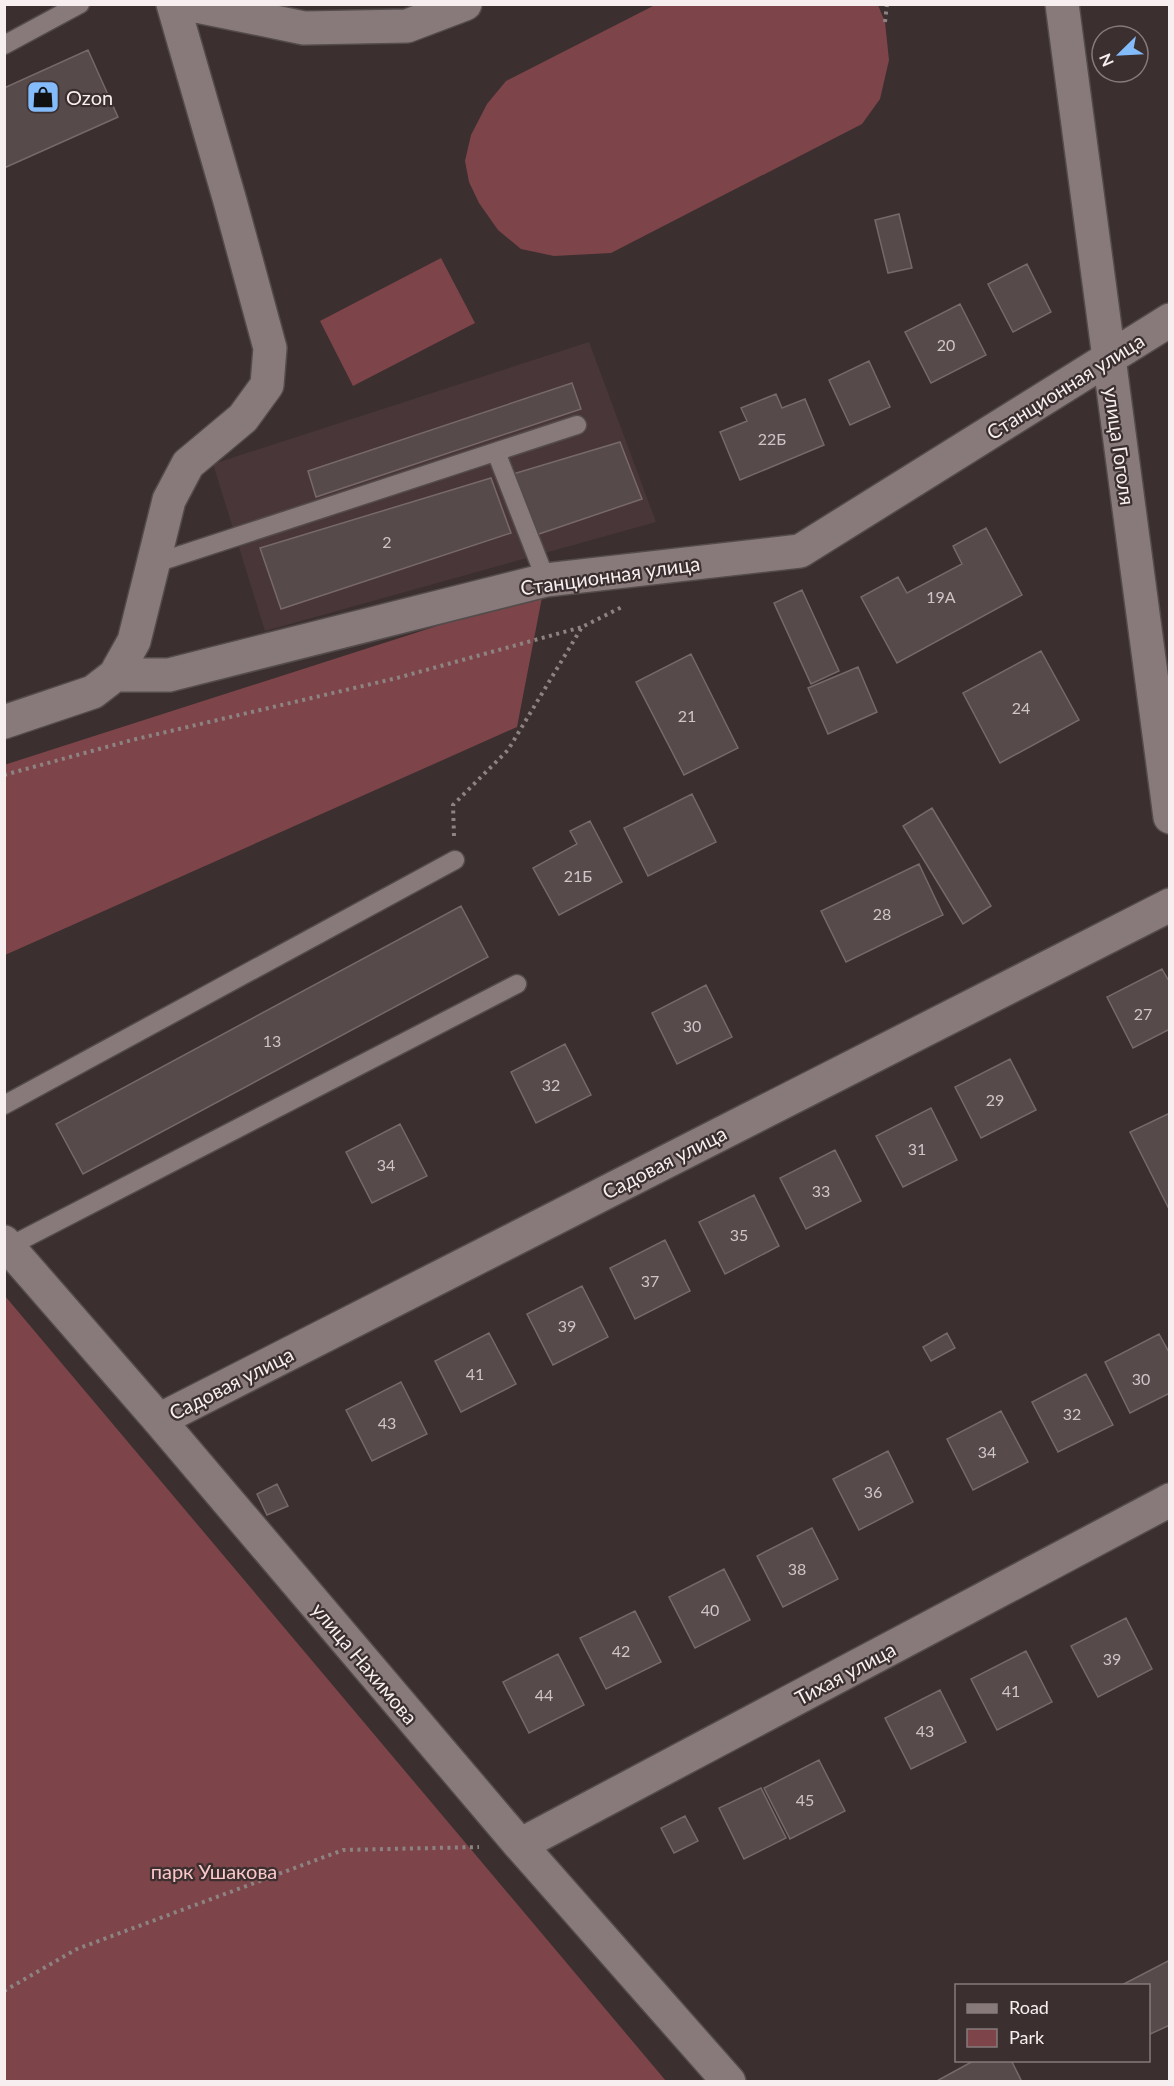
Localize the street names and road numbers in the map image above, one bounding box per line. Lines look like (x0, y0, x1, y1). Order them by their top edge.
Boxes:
street label: Станционная улица (982, 328, 1148, 444)
street label: улица Гоголя (1100, 386, 1140, 506)
street label: Станционная улица (519, 551, 701, 599)
street label: Садовая улица (598, 1120, 730, 1204)
street label: Садовая улица (165, 1341, 297, 1425)
street label: улица Нахимова (307, 1597, 423, 1729)
street label: Тихая улица (791, 1636, 899, 1710)

